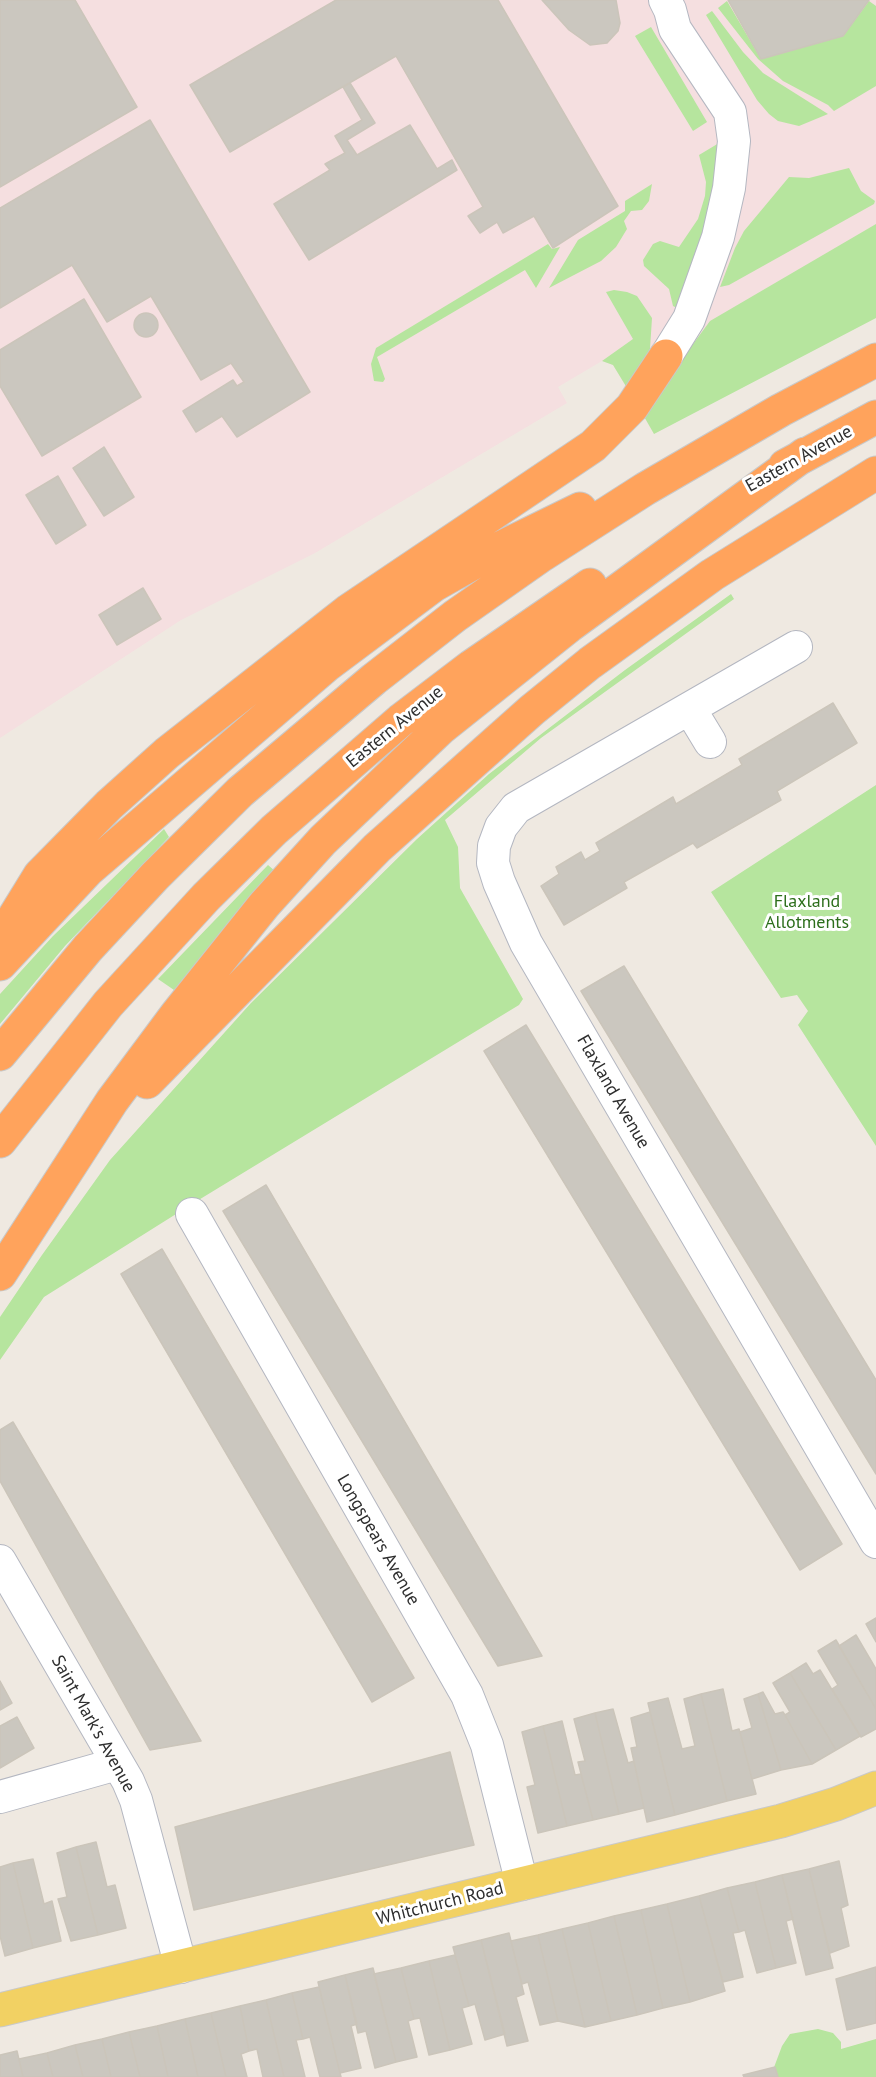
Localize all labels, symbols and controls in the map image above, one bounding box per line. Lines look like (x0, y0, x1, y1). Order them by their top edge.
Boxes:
street label: Eastern Avenue (742, 421, 856, 497)
street label: Eastern Avenue (342, 681, 448, 773)
park label: Flaxland Allotments (765, 891, 849, 934)
street label: Flaxland Avenue (572, 1031, 654, 1153)
street label: Longspears Avenue (332, 1471, 424, 1609)
street label: Saint Mark's Avenue (46, 1652, 140, 1796)
street label: Whitchurch Road (374, 1878, 506, 1930)

